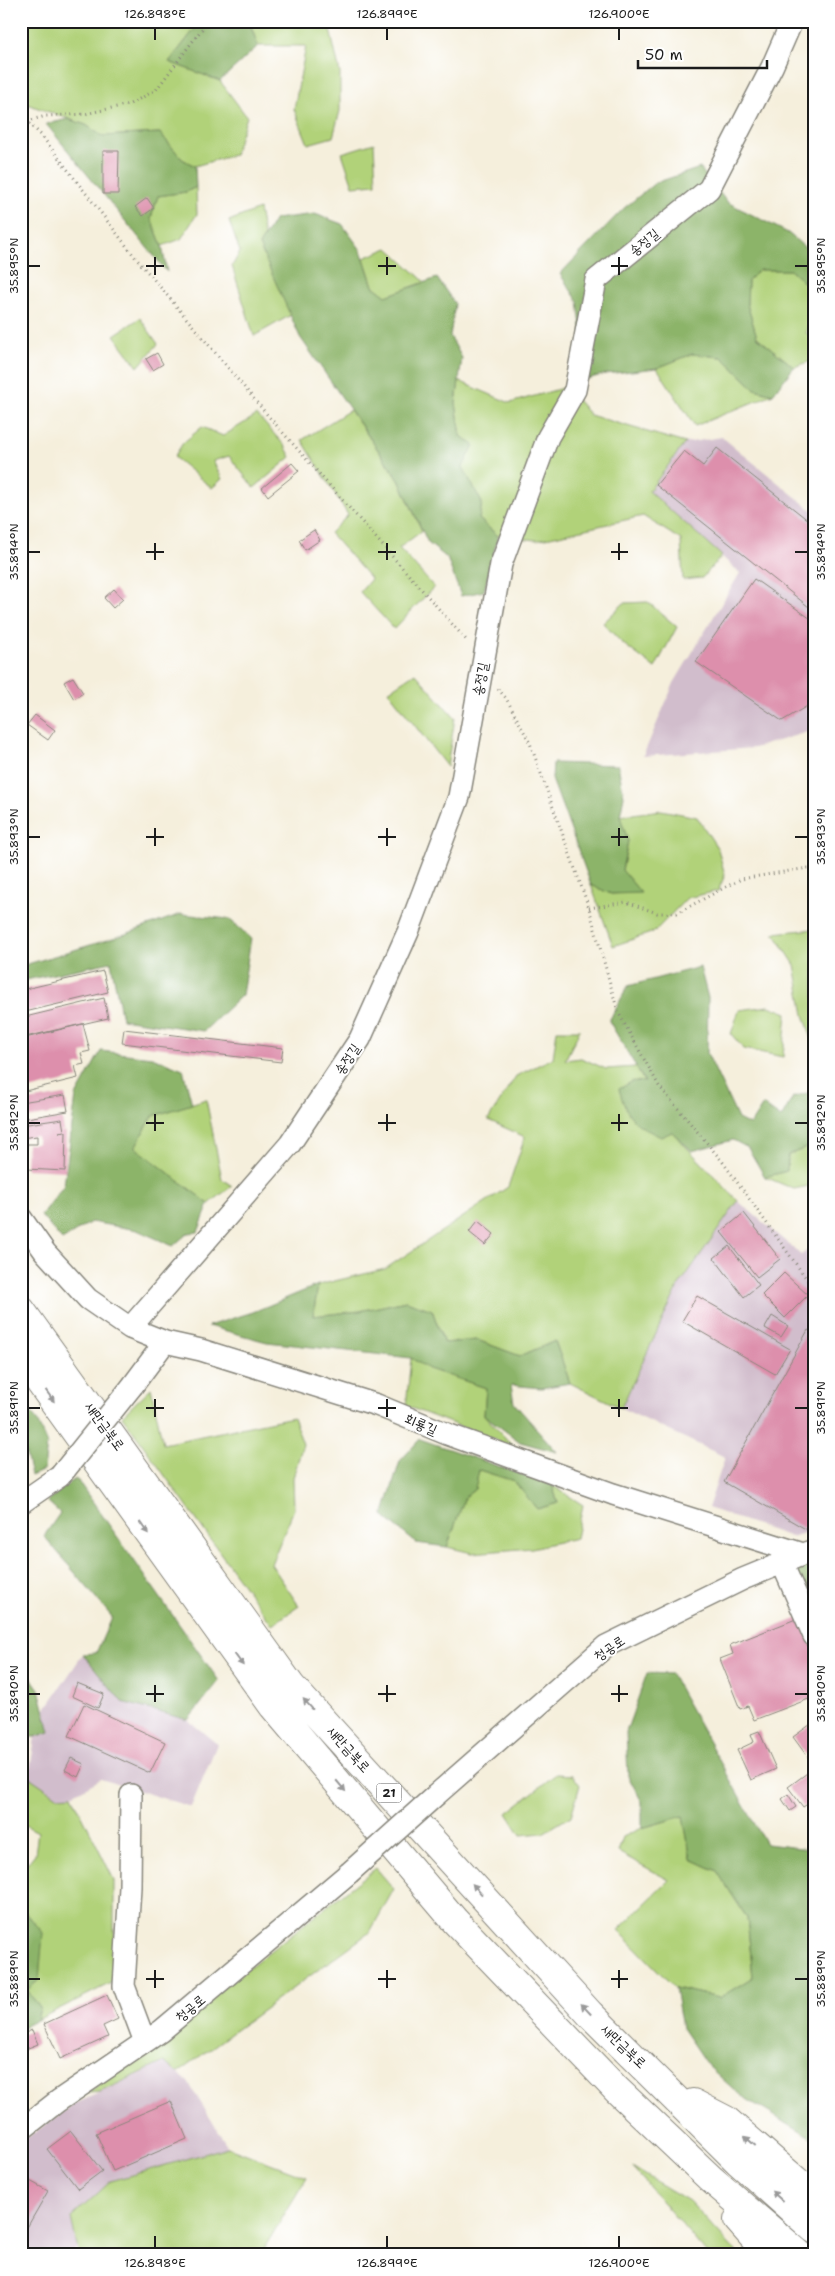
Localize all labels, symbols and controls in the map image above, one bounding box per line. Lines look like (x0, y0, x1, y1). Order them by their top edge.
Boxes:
text: 126.898°E (124, 6, 186, 22)
text: 126.899°E (356, 6, 418, 22)
text: 126.900°E (589, 6, 649, 22)
scale bar (638, 38, 766, 70)
text: 50 m (645, 45, 683, 65)
street label: 송정길 (625, 224, 663, 260)
text: 35.895°N (6, 238, 22, 294)
text: 35.895°N (813, 238, 829, 294)
text: 35.894°N (6, 523, 22, 581)
text: 35.894°N (813, 523, 829, 581)
street label: 송정길 (468, 660, 492, 697)
text: 35.893°N (6, 808, 22, 866)
text: 35.893°N (813, 808, 829, 866)
street label: 송정길 (330, 1039, 364, 1078)
text: 35.892°N (6, 1094, 22, 1152)
text: 35.892°N (813, 1094, 829, 1152)
text: 35.891°N (6, 1381, 22, 1435)
text: 35.891°N (813, 1381, 829, 1435)
one-way arrow (45, 1389, 55, 1402)
street label: 새만금북로 (81, 1398, 129, 1454)
street label: 회룡길 (402, 1409, 441, 1439)
one-way arrow (139, 1521, 149, 1534)
street label: 청공로 (590, 1631, 628, 1665)
one-way arrow (234, 1653, 244, 1666)
text: 35.890°N (6, 1665, 22, 1723)
text: 35.890°N (813, 1665, 829, 1723)
one-way arrow (302, 1699, 314, 1711)
street label: 새만금북로 (323, 1722, 375, 1776)
one-way arrow (335, 1780, 346, 1793)
road number: 21 (376, 1784, 402, 1802)
one-way arrow (471, 1884, 483, 1896)
text: 35.889°N (6, 1950, 22, 2008)
text: 35.889°N (813, 1950, 829, 2008)
street label: 청공로 (171, 1990, 209, 2026)
one-way arrow (580, 2004, 592, 2016)
street label: 새만금북로 (597, 2020, 651, 2072)
one-way arrow (744, 2136, 757, 2147)
one-way arrow (772, 2190, 784, 2202)
text: 126.898°E (124, 2255, 186, 2271)
text: 126.899°E (356, 2255, 418, 2271)
text: 126.900°E (589, 2255, 649, 2271)

